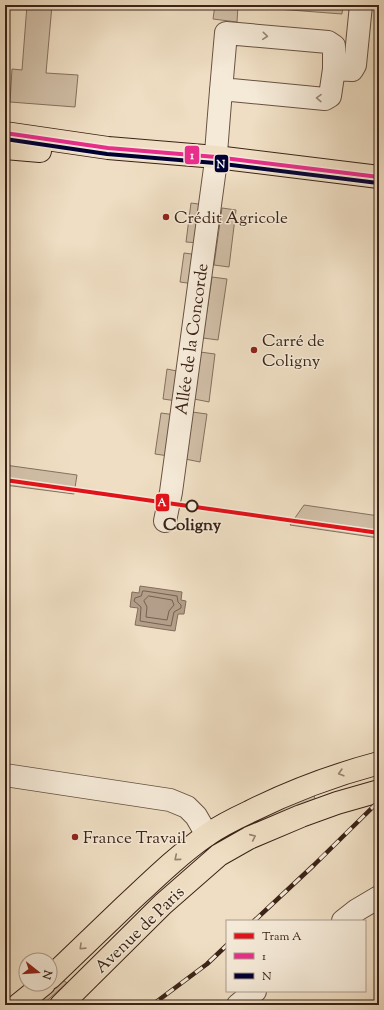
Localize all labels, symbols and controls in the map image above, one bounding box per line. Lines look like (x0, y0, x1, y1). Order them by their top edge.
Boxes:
one-way arrow (262, 32, 268, 41)
one-way arrow (316, 94, 322, 102)
line badge: 1 (184, 145, 200, 165)
text: 1 (189, 148, 194, 164)
line badge: N (214, 154, 229, 173)
text: N (216, 157, 226, 173)
place label: Crédit Agricole (174, 207, 288, 231)
marker: Crédit Agricole (161, 212, 171, 222)
street label: Allée de la Concorde (170, 262, 216, 417)
place label: Carré de Coligny (262, 330, 325, 374)
marker: Carré de Coligny (249, 345, 259, 355)
line badge: A (155, 493, 170, 512)
text: A (157, 495, 167, 511)
marker: Coligny (185, 499, 199, 513)
place label: Coligny (163, 514, 222, 538)
one-way arrow (338, 768, 345, 777)
place label: France Travail (83, 827, 186, 851)
marker: France Travail (70, 832, 80, 842)
one-way arrow (250, 833, 257, 841)
one-way arrow (174, 853, 182, 861)
street label: Avenue de Paris (90, 881, 191, 979)
legend (226, 920, 366, 992)
text: Tram A (262, 928, 302, 946)
one-way arrow (79, 942, 87, 950)
text: 1 (262, 948, 266, 966)
north arrow (18, 952, 58, 992)
text: N (38, 967, 56, 981)
text: N (262, 968, 272, 986)

